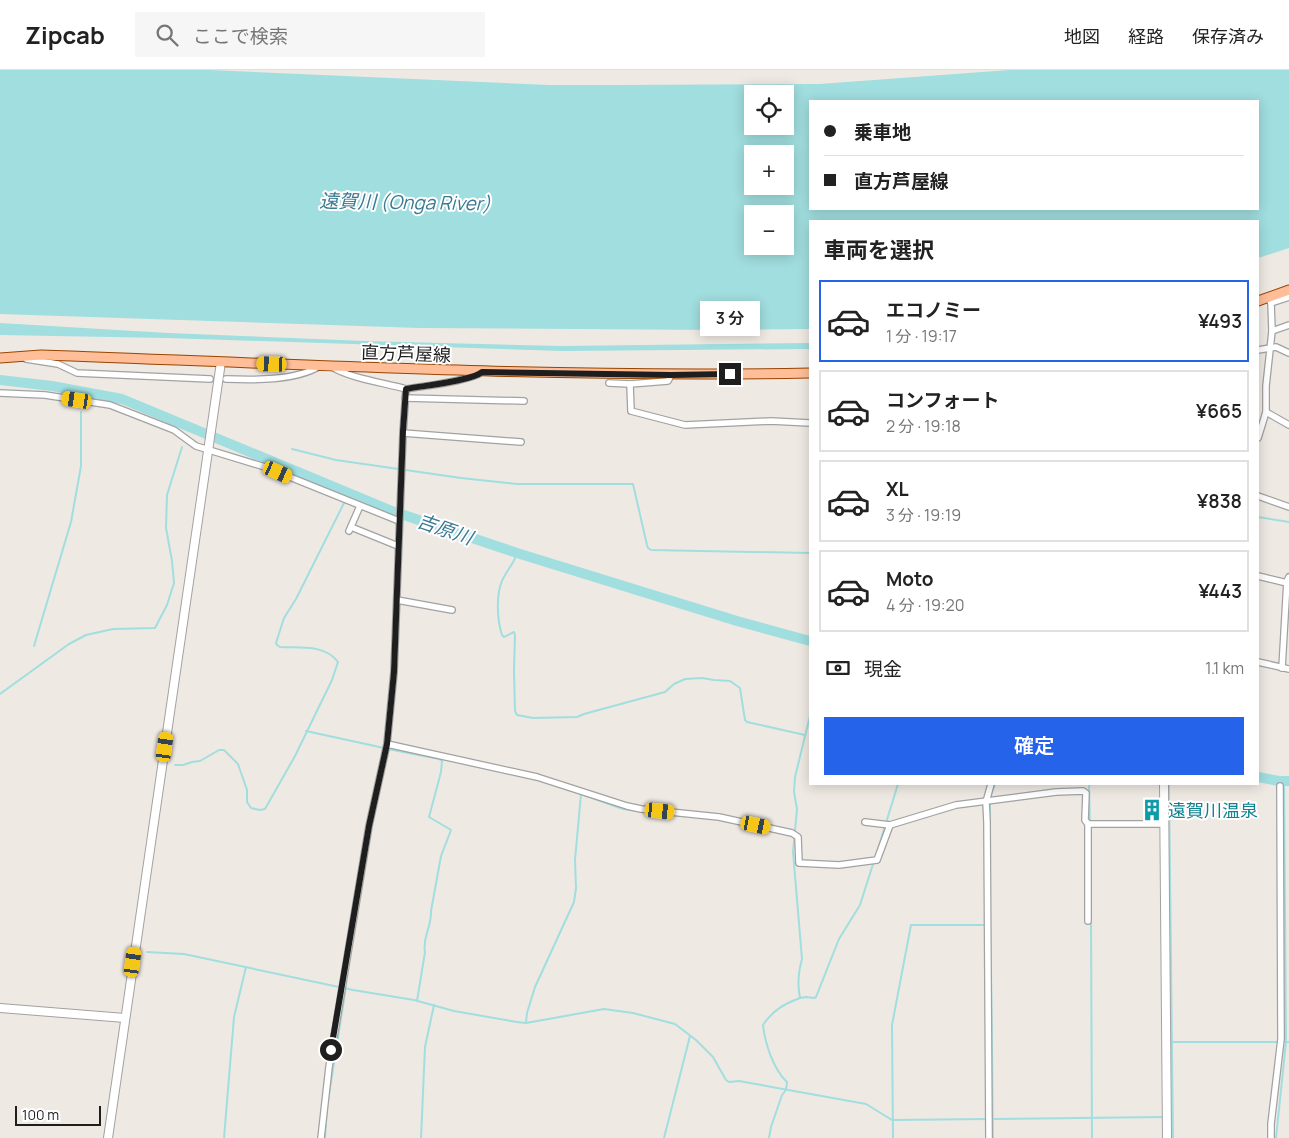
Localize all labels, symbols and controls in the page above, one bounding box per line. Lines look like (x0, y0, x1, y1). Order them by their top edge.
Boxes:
search box (135, 12, 485, 57)
text: Zipcab (25, 18, 105, 51)
icon: search (153, 21, 181, 49)
text: ここで検索 (193, 23, 288, 49)
text: 地図 (1064, 24, 1100, 48)
text: 経路 (1128, 24, 1164, 48)
text: 保存済み (1192, 24, 1264, 48)
map controls (744, 85, 794, 255)
button: locate (744, 85, 794, 135)
text: 乗車地 (854, 119, 911, 145)
button: + (744, 145, 794, 195)
text: 直方芦屋線 (854, 168, 949, 194)
water label: 遠賀川 (Onga River) (319, 188, 491, 216)
button: − (744, 205, 794, 255)
text: 車両を選択 (824, 235, 934, 265)
text: エコノミー (886, 297, 981, 323)
icon: car (826, 299, 871, 344)
callout: 3 分 (700, 302, 760, 336)
text: 3 分 (716, 307, 744, 329)
text: ¥493 (1198, 308, 1242, 334)
text: 1 分 · 19:17 (886, 325, 957, 347)
street label: 直方芦屋線 (361, 339, 451, 367)
car (256, 356, 287, 372)
route end (719, 363, 741, 385)
text: コンフォート (886, 387, 999, 413)
icon: car (826, 389, 871, 434)
car (61, 390, 92, 410)
text: ¥665 (1196, 398, 1242, 424)
text: 2 分 · 19:18 (886, 415, 961, 437)
car (261, 459, 294, 485)
text: XL (886, 476, 909, 502)
icon: car (826, 479, 871, 524)
text: ¥838 (1197, 488, 1242, 514)
text: 3 分 · 19:19 (886, 504, 961, 526)
water label: 吉原川 (414, 507, 478, 551)
text: Moto (886, 566, 933, 592)
icon: car (826, 569, 871, 614)
text: ¥443 (1198, 578, 1242, 604)
text: 4 分 · 19:20 (886, 594, 965, 616)
icon: cash (824, 654, 852, 682)
text: 現金 (864, 656, 902, 682)
text: 1.1 km (1205, 657, 1244, 679)
button: 確定 (824, 717, 1244, 775)
car (155, 731, 174, 763)
building icon: 遠賀川温泉 (1139, 797, 1165, 823)
place label: 遠賀川温泉 (1168, 798, 1258, 822)
car (644, 802, 675, 820)
car (739, 815, 772, 835)
car (123, 946, 142, 978)
route start (320, 1039, 342, 1061)
scale bar (15, 1103, 101, 1126)
text: 100 m (22, 1105, 59, 1124)

